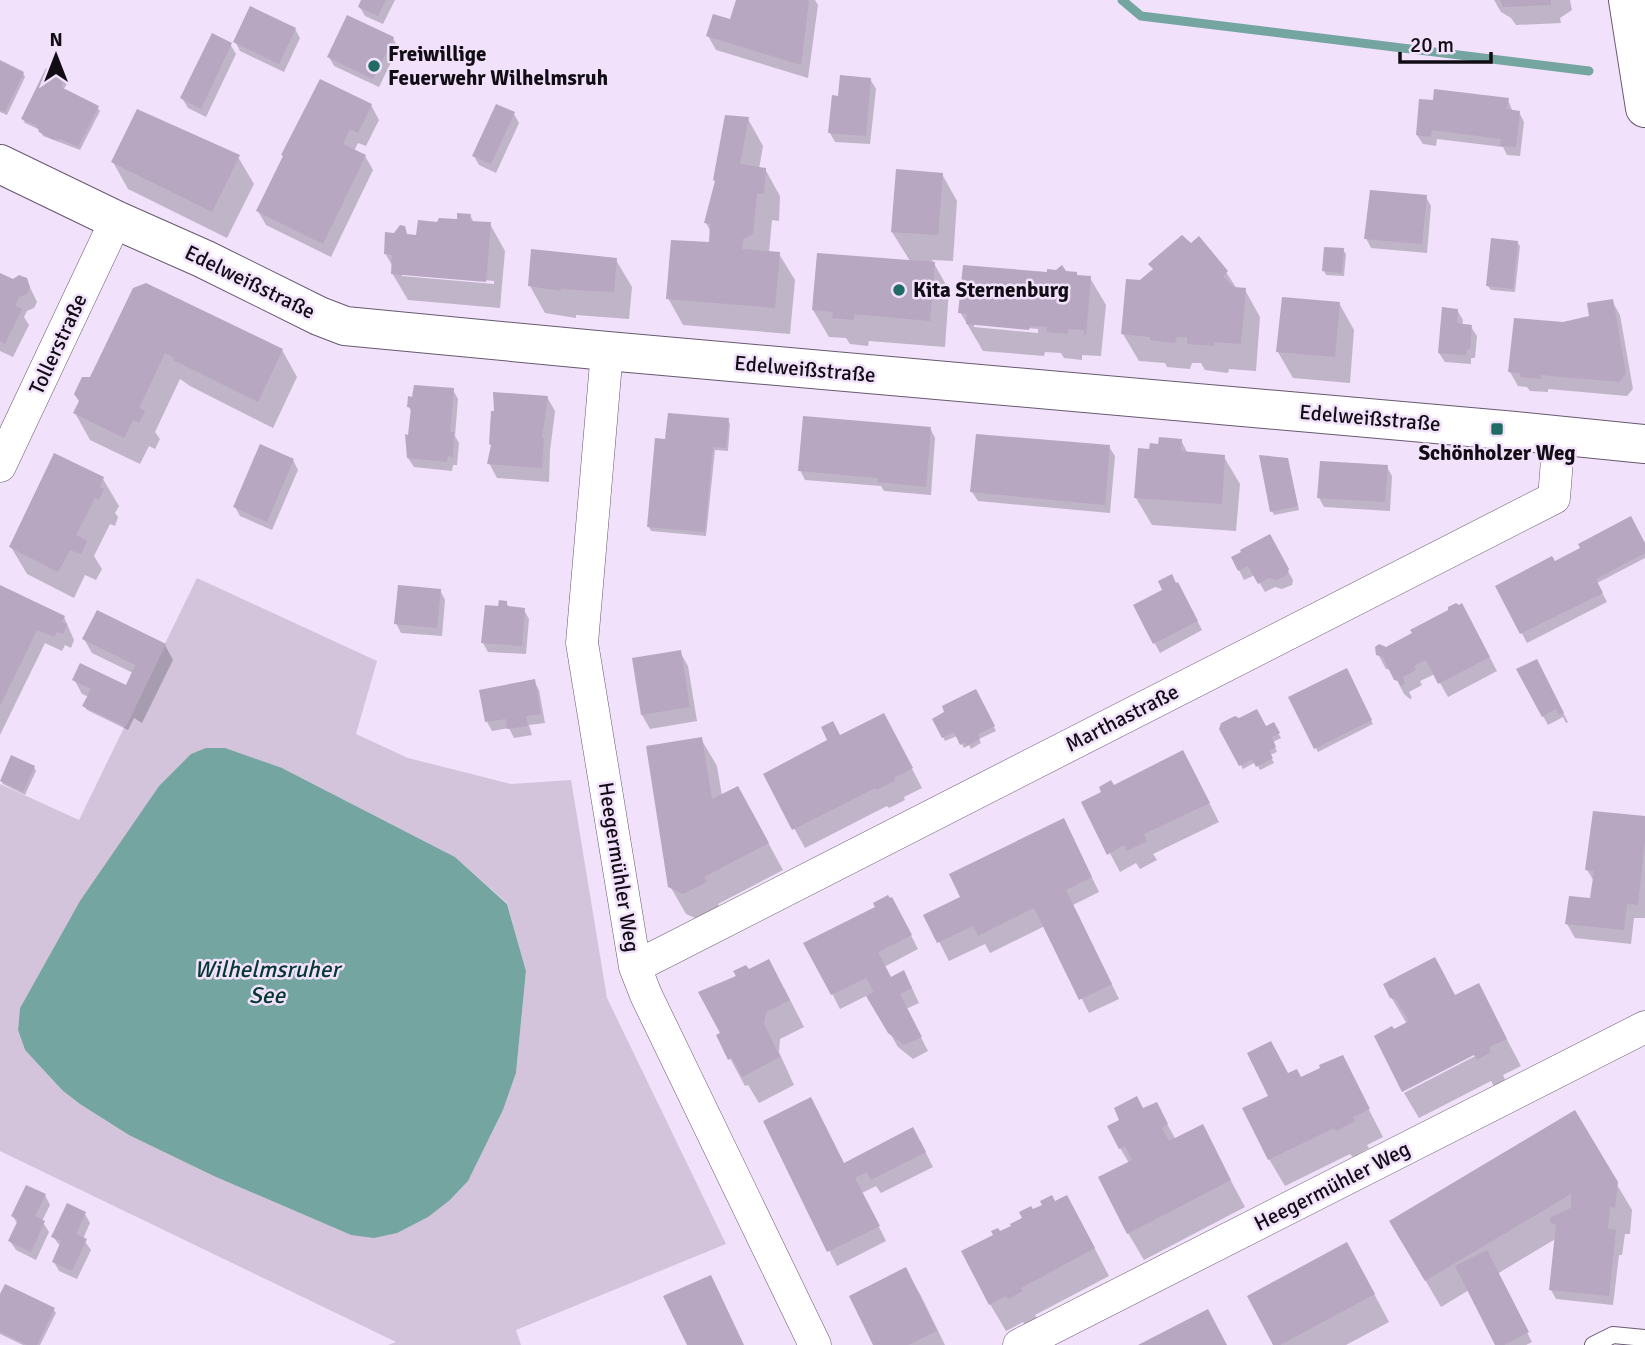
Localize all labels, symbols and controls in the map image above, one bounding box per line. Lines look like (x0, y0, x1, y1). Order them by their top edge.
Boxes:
north arrow (21, 21, 91, 91)
scale bar (1400, 21, 1491, 65)
text: N (49, 28, 63, 52)
text: 20 m (1410, 32, 1454, 58)
place label: Freiwillige Feuerwehr Wilhelmsruh (388, 41, 608, 91)
marker: Freiwillige Feuerwehr Wilhelmsruh (366, 58, 382, 74)
street label: Edelweißstraße (181, 239, 319, 325)
place label: Kita Sternenburg (913, 277, 1069, 303)
marker: Kita Sternenburg (891, 282, 907, 298)
street label: Tollerstraße (23, 290, 93, 398)
street label: Edelweißstraße (733, 350, 877, 388)
street label: Edelweißstraße (1298, 399, 1442, 437)
marker: Schönholzer Weg (1489, 421, 1505, 437)
place label: Schönholzer Weg (1418, 440, 1576, 466)
street label: Marthastraße (1061, 678, 1183, 758)
street label: Heegermühler Weg (593, 780, 645, 954)
water label: Wilhelmsruher See (194, 955, 343, 1010)
street label: Heegermühler Weg (1250, 1135, 1414, 1237)

